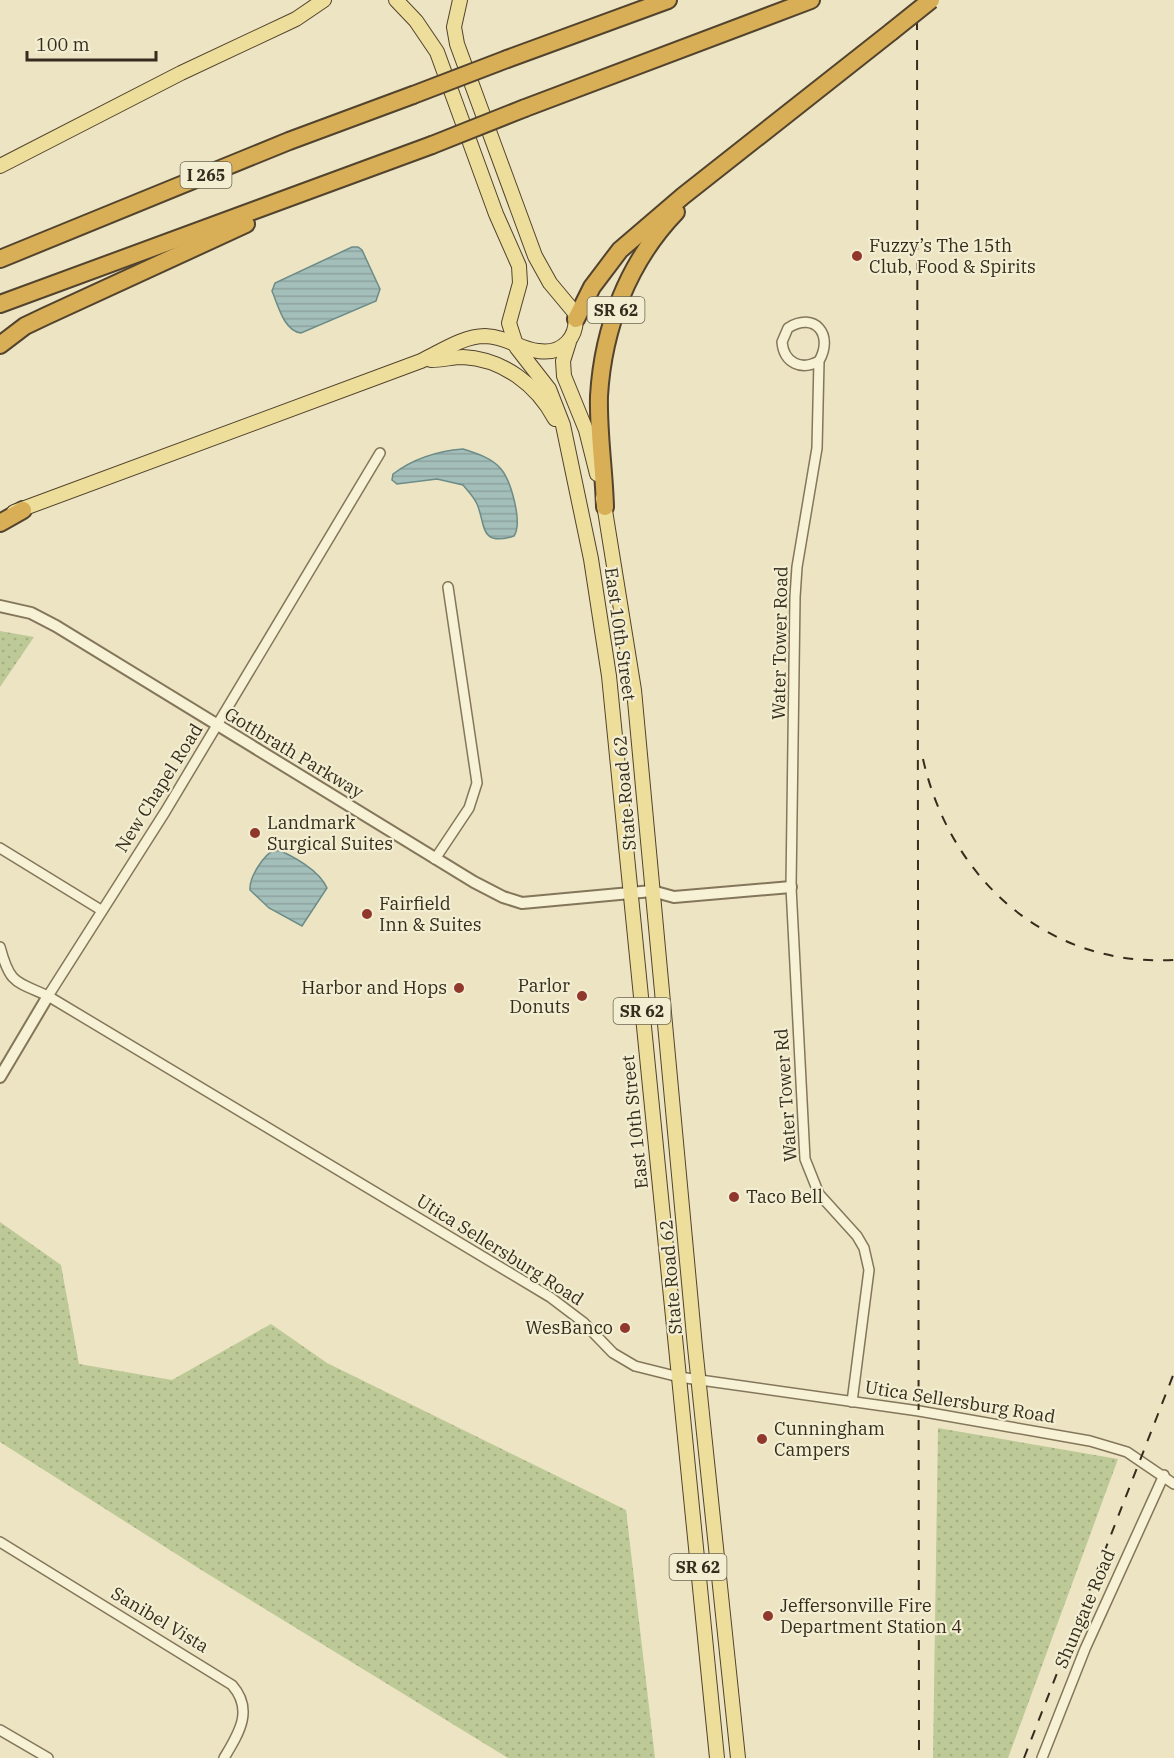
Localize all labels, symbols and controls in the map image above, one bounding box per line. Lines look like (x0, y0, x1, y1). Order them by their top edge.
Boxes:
scale bar (27, 24, 156, 62)
text: 100 m (36, 33, 90, 56)
road number: I 265 (180, 162, 232, 188)
place label: Fuzzy’s The 15th Club, Food & Spirits (869, 234, 1036, 278)
marker: Fuzzy’s The 15th Club, Food & Spirits (850, 249, 864, 263)
road number: SR 62 (588, 297, 644, 323)
street label: East 10th Street (600, 566, 641, 702)
street label: Water Tower Road (767, 566, 792, 720)
street label: Gottbrath Parkway (221, 702, 368, 803)
street label: New Chapel Road (110, 719, 208, 857)
street label: State Road 62 (608, 735, 641, 852)
place label: Landmark Surgical Suites (267, 811, 393, 855)
marker: Landmark Surgical Suites (248, 826, 262, 840)
place label: Fairfield Inn & Suites (379, 892, 482, 936)
marker: Fairfield Inn & Suites (360, 907, 374, 921)
place label: Parlor Donuts (509, 974, 570, 1018)
place label: Harbor and Hops (301, 976, 447, 999)
marker: Harbor and Hops (452, 981, 466, 995)
marker: Parlor Donuts (575, 989, 589, 1003)
road number: SR 62 (614, 998, 670, 1024)
street label: Water Tower Rd (769, 1028, 802, 1162)
street label: East 10th Street (616, 1054, 653, 1190)
place label: Taco Bell (746, 1185, 823, 1208)
street label: Utica Sellersburg Road (412, 1189, 588, 1310)
marker: Taco Bell (727, 1190, 741, 1204)
street label: State Road 62 (654, 1219, 687, 1336)
place label: WesBanco (525, 1316, 613, 1339)
marker: WesBanco (618, 1321, 632, 1335)
street label: Utica Sellersburg Road (863, 1375, 1057, 1428)
place label: Cunningham Campers (774, 1417, 885, 1461)
marker: Cunningham Campers (755, 1432, 769, 1446)
street label: Shungate Road (1049, 1546, 1120, 1672)
road number: SR 62 (670, 1554, 726, 1580)
street label: Sanibel Vista (107, 1581, 213, 1658)
place label: Jeffersonville Fire Department Station 4 (780, 1594, 962, 1638)
marker: Jeffersonville Fire Department Station 4 (761, 1609, 775, 1623)

